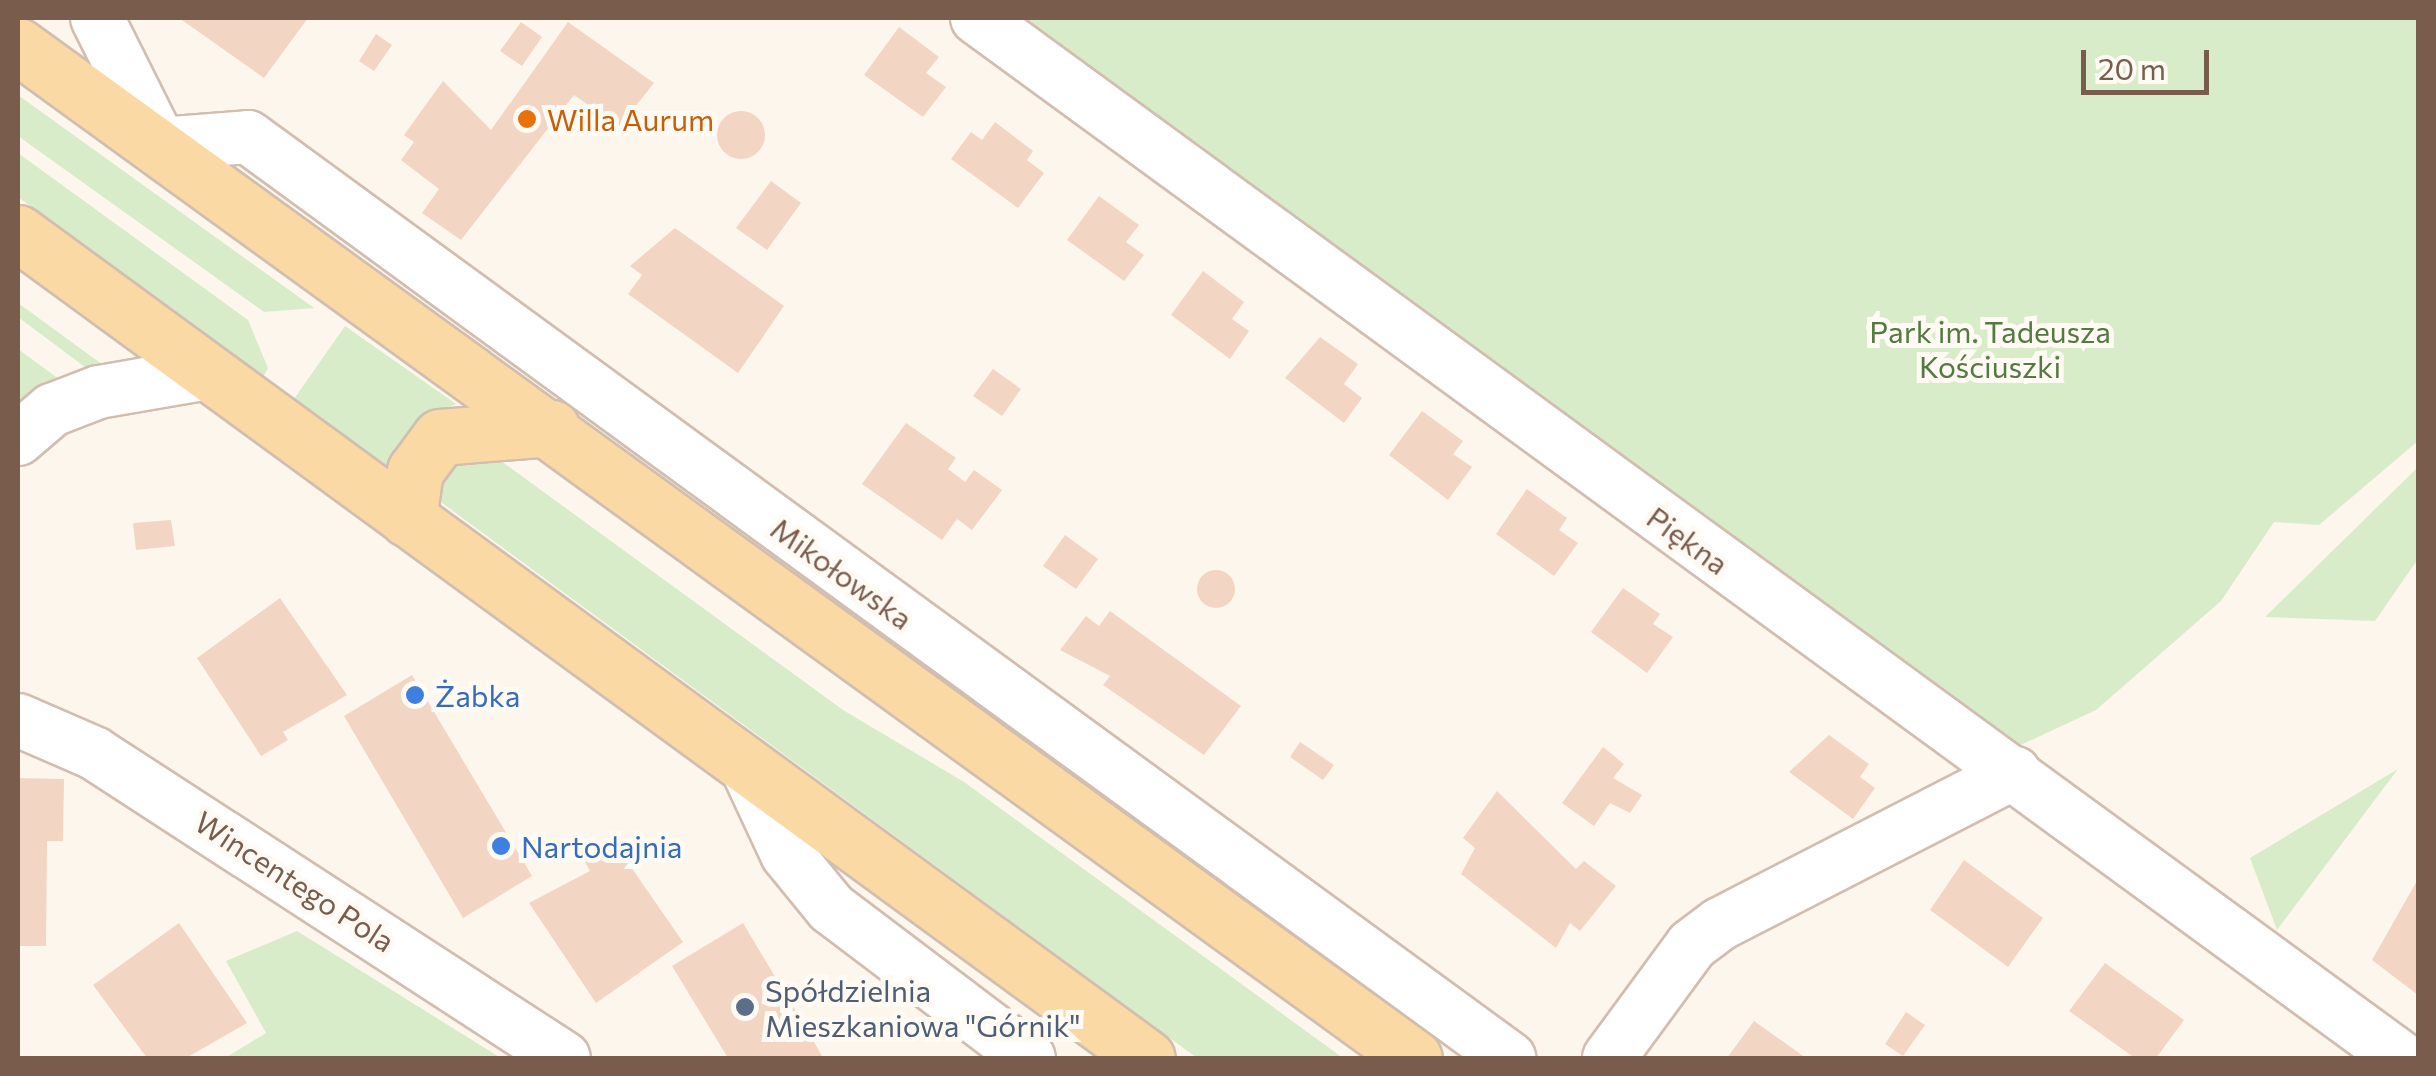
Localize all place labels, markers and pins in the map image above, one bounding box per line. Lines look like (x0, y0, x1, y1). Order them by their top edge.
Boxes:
place label: Willa Aurum (547, 101, 714, 137)
marker: Willa Aurum (516, 108, 538, 130)
place label: Żabka (435, 677, 521, 713)
marker: Żabka (404, 684, 426, 706)
place label: Nartodajnia (521, 828, 683, 864)
marker: Nartodajnia (490, 835, 512, 857)
place label: Spółdzielnia Mieszkaniowa "Górnik" (765, 972, 1081, 1042)
marker: Spółdzielnia Mieszkaniowa "Górnik" (734, 996, 756, 1018)

